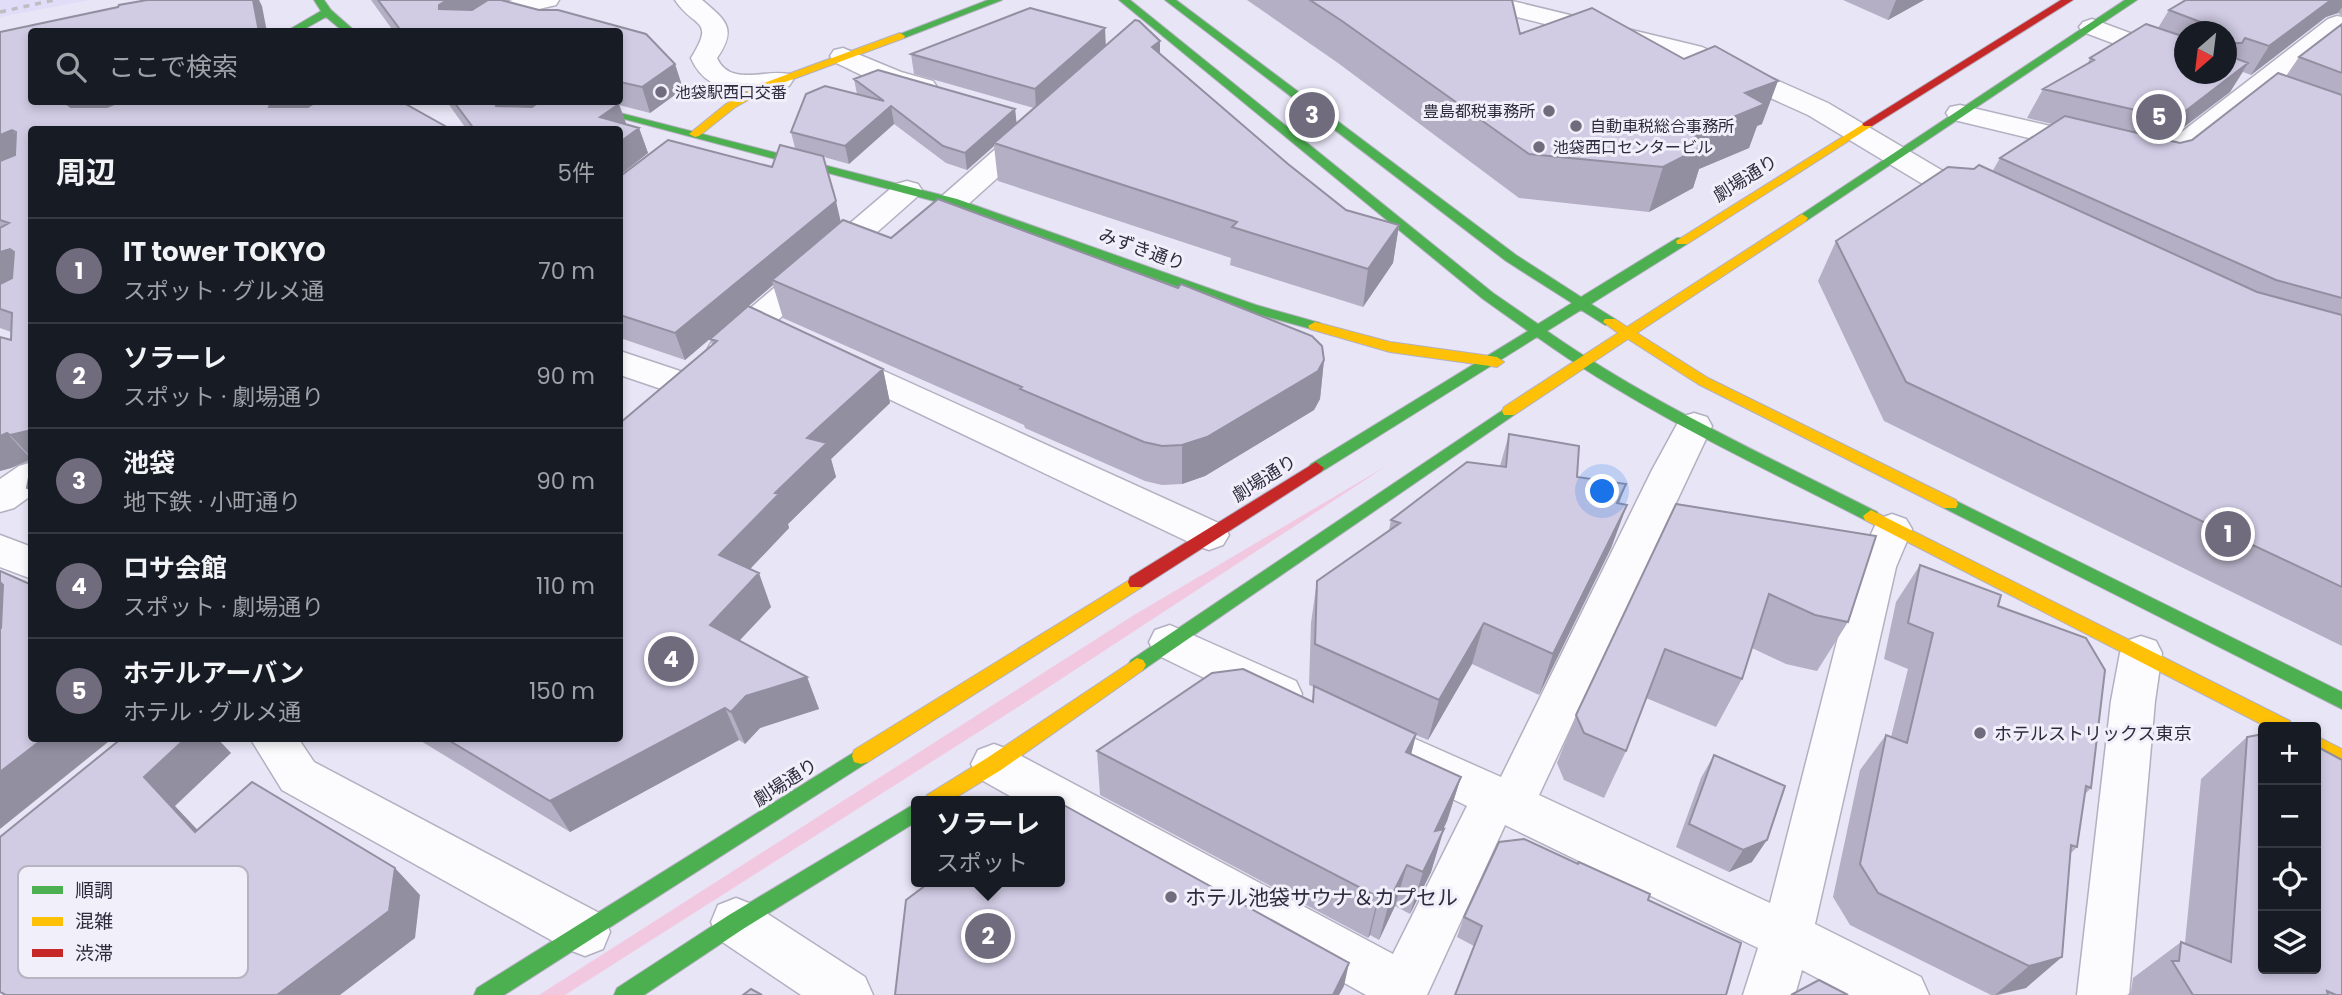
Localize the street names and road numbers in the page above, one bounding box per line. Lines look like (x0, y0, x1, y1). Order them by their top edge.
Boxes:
street label: 劇場通り (1708, 148, 1782, 208)
street label: みずき通り (1095, 222, 1189, 276)
street label: 劇場通り (1227, 448, 1301, 508)
street label: 劇場通り (748, 752, 822, 812)

